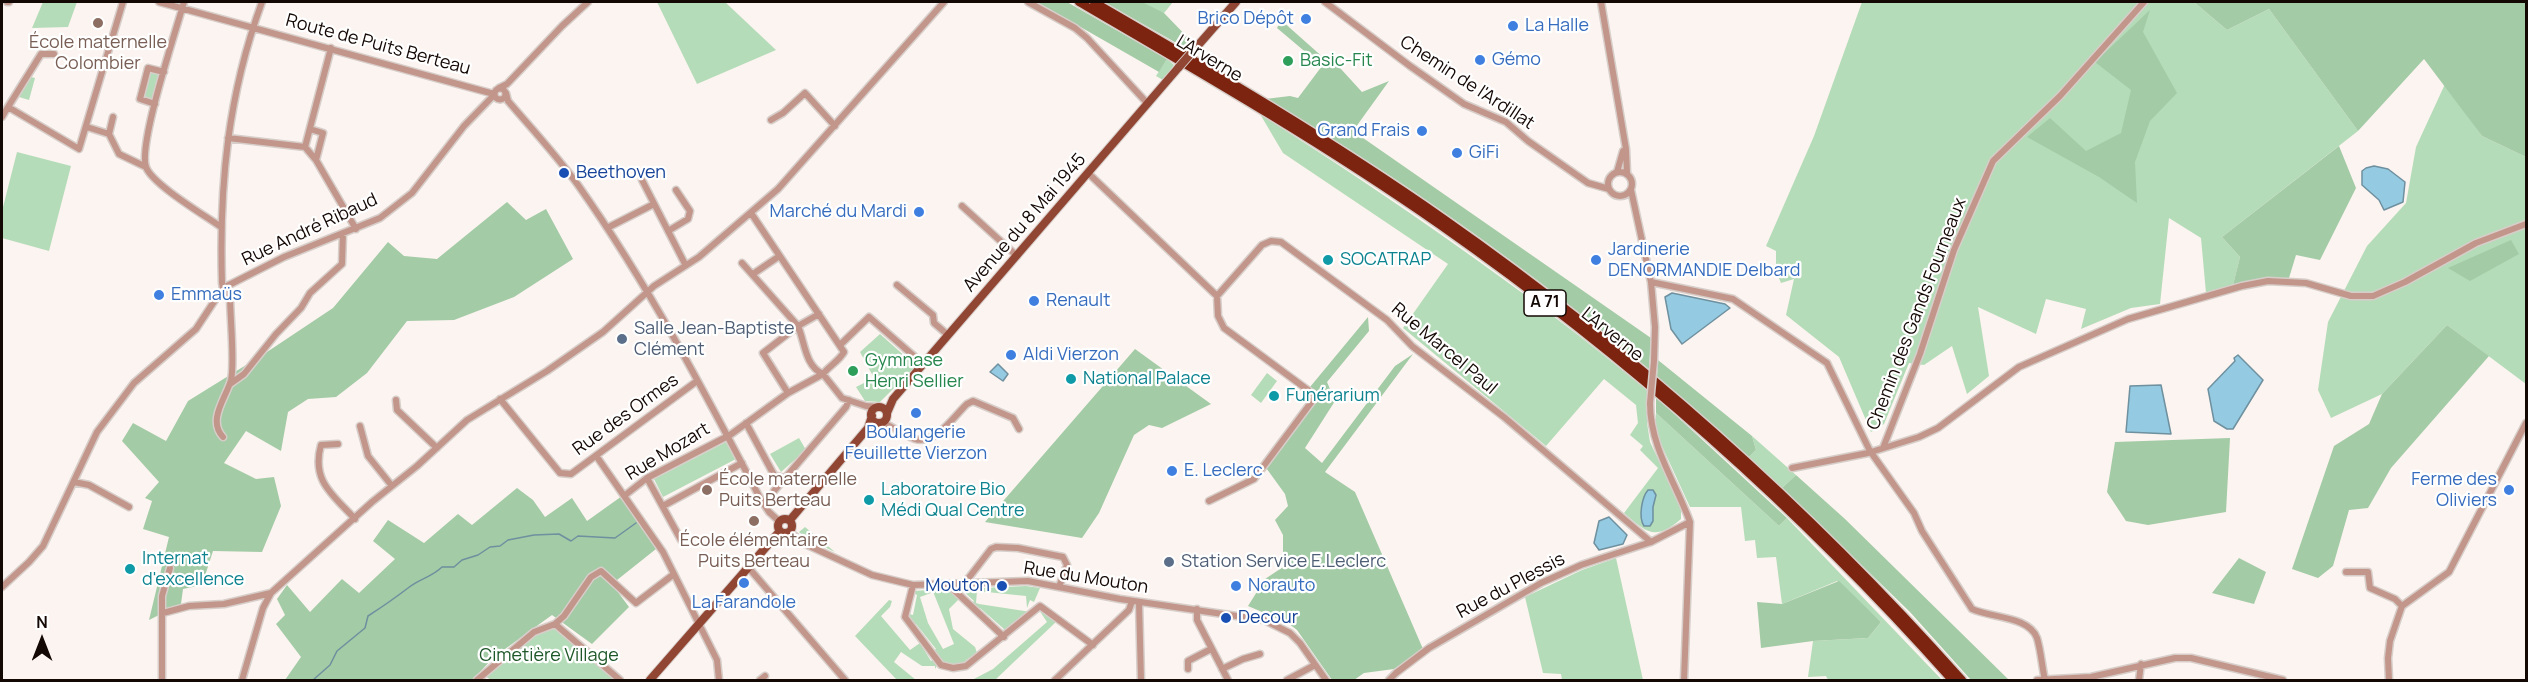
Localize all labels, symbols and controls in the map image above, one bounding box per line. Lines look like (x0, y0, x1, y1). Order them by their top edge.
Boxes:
place label: Brico Dépôt (1197, 8, 1294, 30)
street label: Route de Puits Berteau (283, 10, 473, 80)
marker: Brico Dépôt (1299, 12, 1313, 26)
place label: La Halle (1525, 15, 1589, 37)
marker: École maternelle Colombier (91, 16, 105, 30)
marker: La Halle (1506, 19, 1520, 33)
street label: L'Arverne (1172, 31, 1246, 87)
street label: Chemin de l'Ardillat (1396, 31, 1538, 135)
place label: École maternelle Colombier (29, 32, 167, 74)
place label: Gémo (1492, 49, 1541, 71)
place label: Basic-Fit (1300, 50, 1373, 72)
marker: Gémo (1473, 53, 1487, 67)
marker: Basic-Fit (1281, 54, 1295, 68)
place label: Grand Frais (1317, 120, 1410, 142)
marker: Grand Frais (1415, 124, 1429, 138)
place label: GiFi (1469, 142, 1499, 164)
marker: GiFi (1450, 146, 1464, 160)
street label: Avenue du 8 Mai 1945 (959, 149, 1091, 297)
place label: Beethoven (576, 162, 666, 184)
marker: Beethoven (557, 166, 571, 180)
street label: Rue André Ribaud (239, 189, 381, 271)
street label: Chemin des Gands Fourneaux (1863, 195, 1971, 433)
place label: Marché du Mardi (770, 201, 907, 223)
marker: Marché du Mardi (912, 205, 926, 219)
place label: Jardinerie DENORMANDIE Delbard (1608, 239, 1800, 282)
place label: SOCATRAP (1340, 249, 1431, 271)
marker: SOCATRAP (1321, 253, 1335, 267)
marker: Jardinerie DENORMANDIE Delbard (1589, 253, 1603, 267)
place label: Emmaüs (171, 284, 242, 306)
marker: Emmaüs (152, 288, 166, 302)
place label: Renault (1046, 290, 1110, 312)
road number: A 71 (1524, 290, 1566, 316)
marker: Renault (1027, 294, 1041, 308)
street label: Rue Marcel Paul (1387, 299, 1501, 399)
street label: L'Arverne (1577, 303, 1647, 367)
place label: Salle Jean-Baptiste Clément (634, 318, 794, 360)
marker: Salle Jean-Baptiste Clément (615, 332, 629, 346)
place label: Aldi Vierzon (1023, 344, 1119, 366)
marker: Aldi Vierzon (1004, 348, 1018, 362)
place label: Gymnase Henri Sellier (865, 350, 964, 392)
marker: Gymnase Henri Sellier (846, 364, 860, 378)
place label: National Palace (1083, 368, 1211, 390)
street label: Rue des Ormes (569, 370, 683, 460)
marker: National Palace (1064, 372, 1078, 386)
place label: Funérarium (1286, 385, 1380, 407)
marker: Funérarium (1267, 389, 1281, 403)
marker: Boulangerie Feuillette Vierzon (909, 406, 923, 420)
street label: Rue Mozart (622, 418, 714, 486)
place label: Boulangerie Feuillette Vierzon (845, 422, 987, 464)
place label: E. Leclerc (1184, 460, 1263, 482)
marker: E. Leclerc (1165, 464, 1179, 478)
place label: École maternelle Puits Berteau (719, 469, 857, 512)
place label: Ferme des Oliviers (2411, 469, 2497, 512)
place label: Laboratoire Bio Médi Qual Centre (881, 479, 1024, 522)
marker: École maternelle Puits Berteau (700, 483, 714, 497)
marker: Ferme des Oliviers (2502, 483, 2516, 497)
marker: Laboratoire Bio Médi Qual Centre (862, 493, 876, 507)
marker: École élémentaire Puits Berteau (747, 514, 761, 528)
place label: École élémentaire Puits Berteau (680, 530, 828, 572)
place label: Internat d'excellence (142, 548, 244, 590)
street label: Rue du Plessis (1453, 548, 1569, 624)
place label: Station Service E.Leclerc (1181, 551, 1386, 573)
marker: Station Service E.Leclerc (1162, 555, 1176, 569)
street label: Rue du Mouton (1022, 557, 1150, 599)
marker: Internat d'excellence (123, 562, 137, 576)
place label: Mouton (925, 575, 990, 597)
place label: Norauto (1248, 575, 1315, 597)
marker: La Farandole (737, 576, 751, 590)
marker: Mouton (995, 579, 1009, 593)
marker: Norauto (1229, 579, 1243, 593)
place label: La Farandole (692, 592, 796, 614)
place label: Decour (1238, 607, 1298, 629)
north arrow (12, 610, 72, 670)
text: N (36, 611, 48, 633)
marker: Decour (1219, 611, 1233, 625)
park label: Cimetière Village (479, 645, 619, 667)

